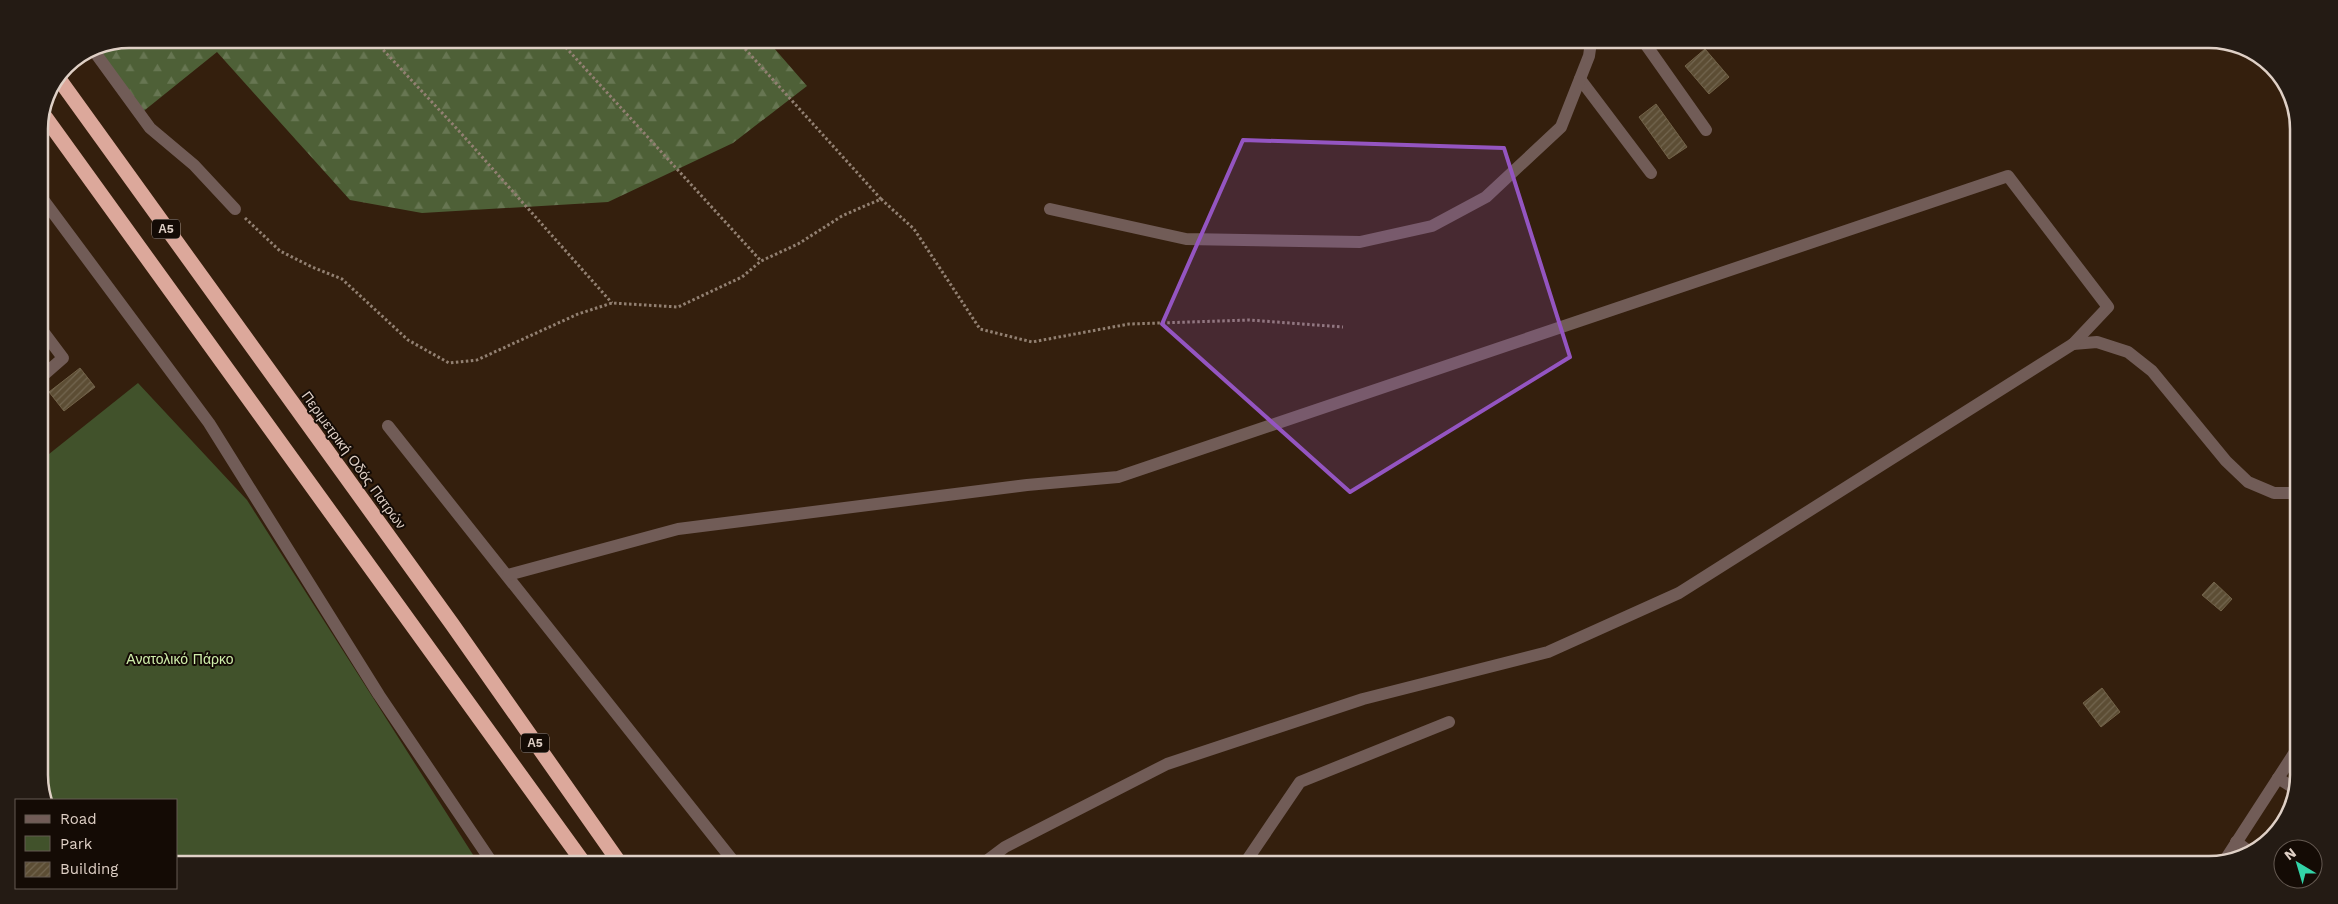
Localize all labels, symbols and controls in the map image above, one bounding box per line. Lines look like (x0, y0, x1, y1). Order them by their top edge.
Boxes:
road number: Α5 (152, 220, 180, 238)
street label: Περιμετρική Οδός Πατρών (299, 388, 409, 532)
park label: Ανατολικό Πάρκο (126, 651, 234, 667)
road number: Α5 (521, 734, 549, 752)
legend (15, 799, 178, 889)
text: Road (60, 810, 97, 828)
text: Park (60, 835, 93, 853)
north arrow (2273, 839, 2323, 889)
text: N (2281, 844, 2299, 863)
text: Building (60, 860, 118, 878)

